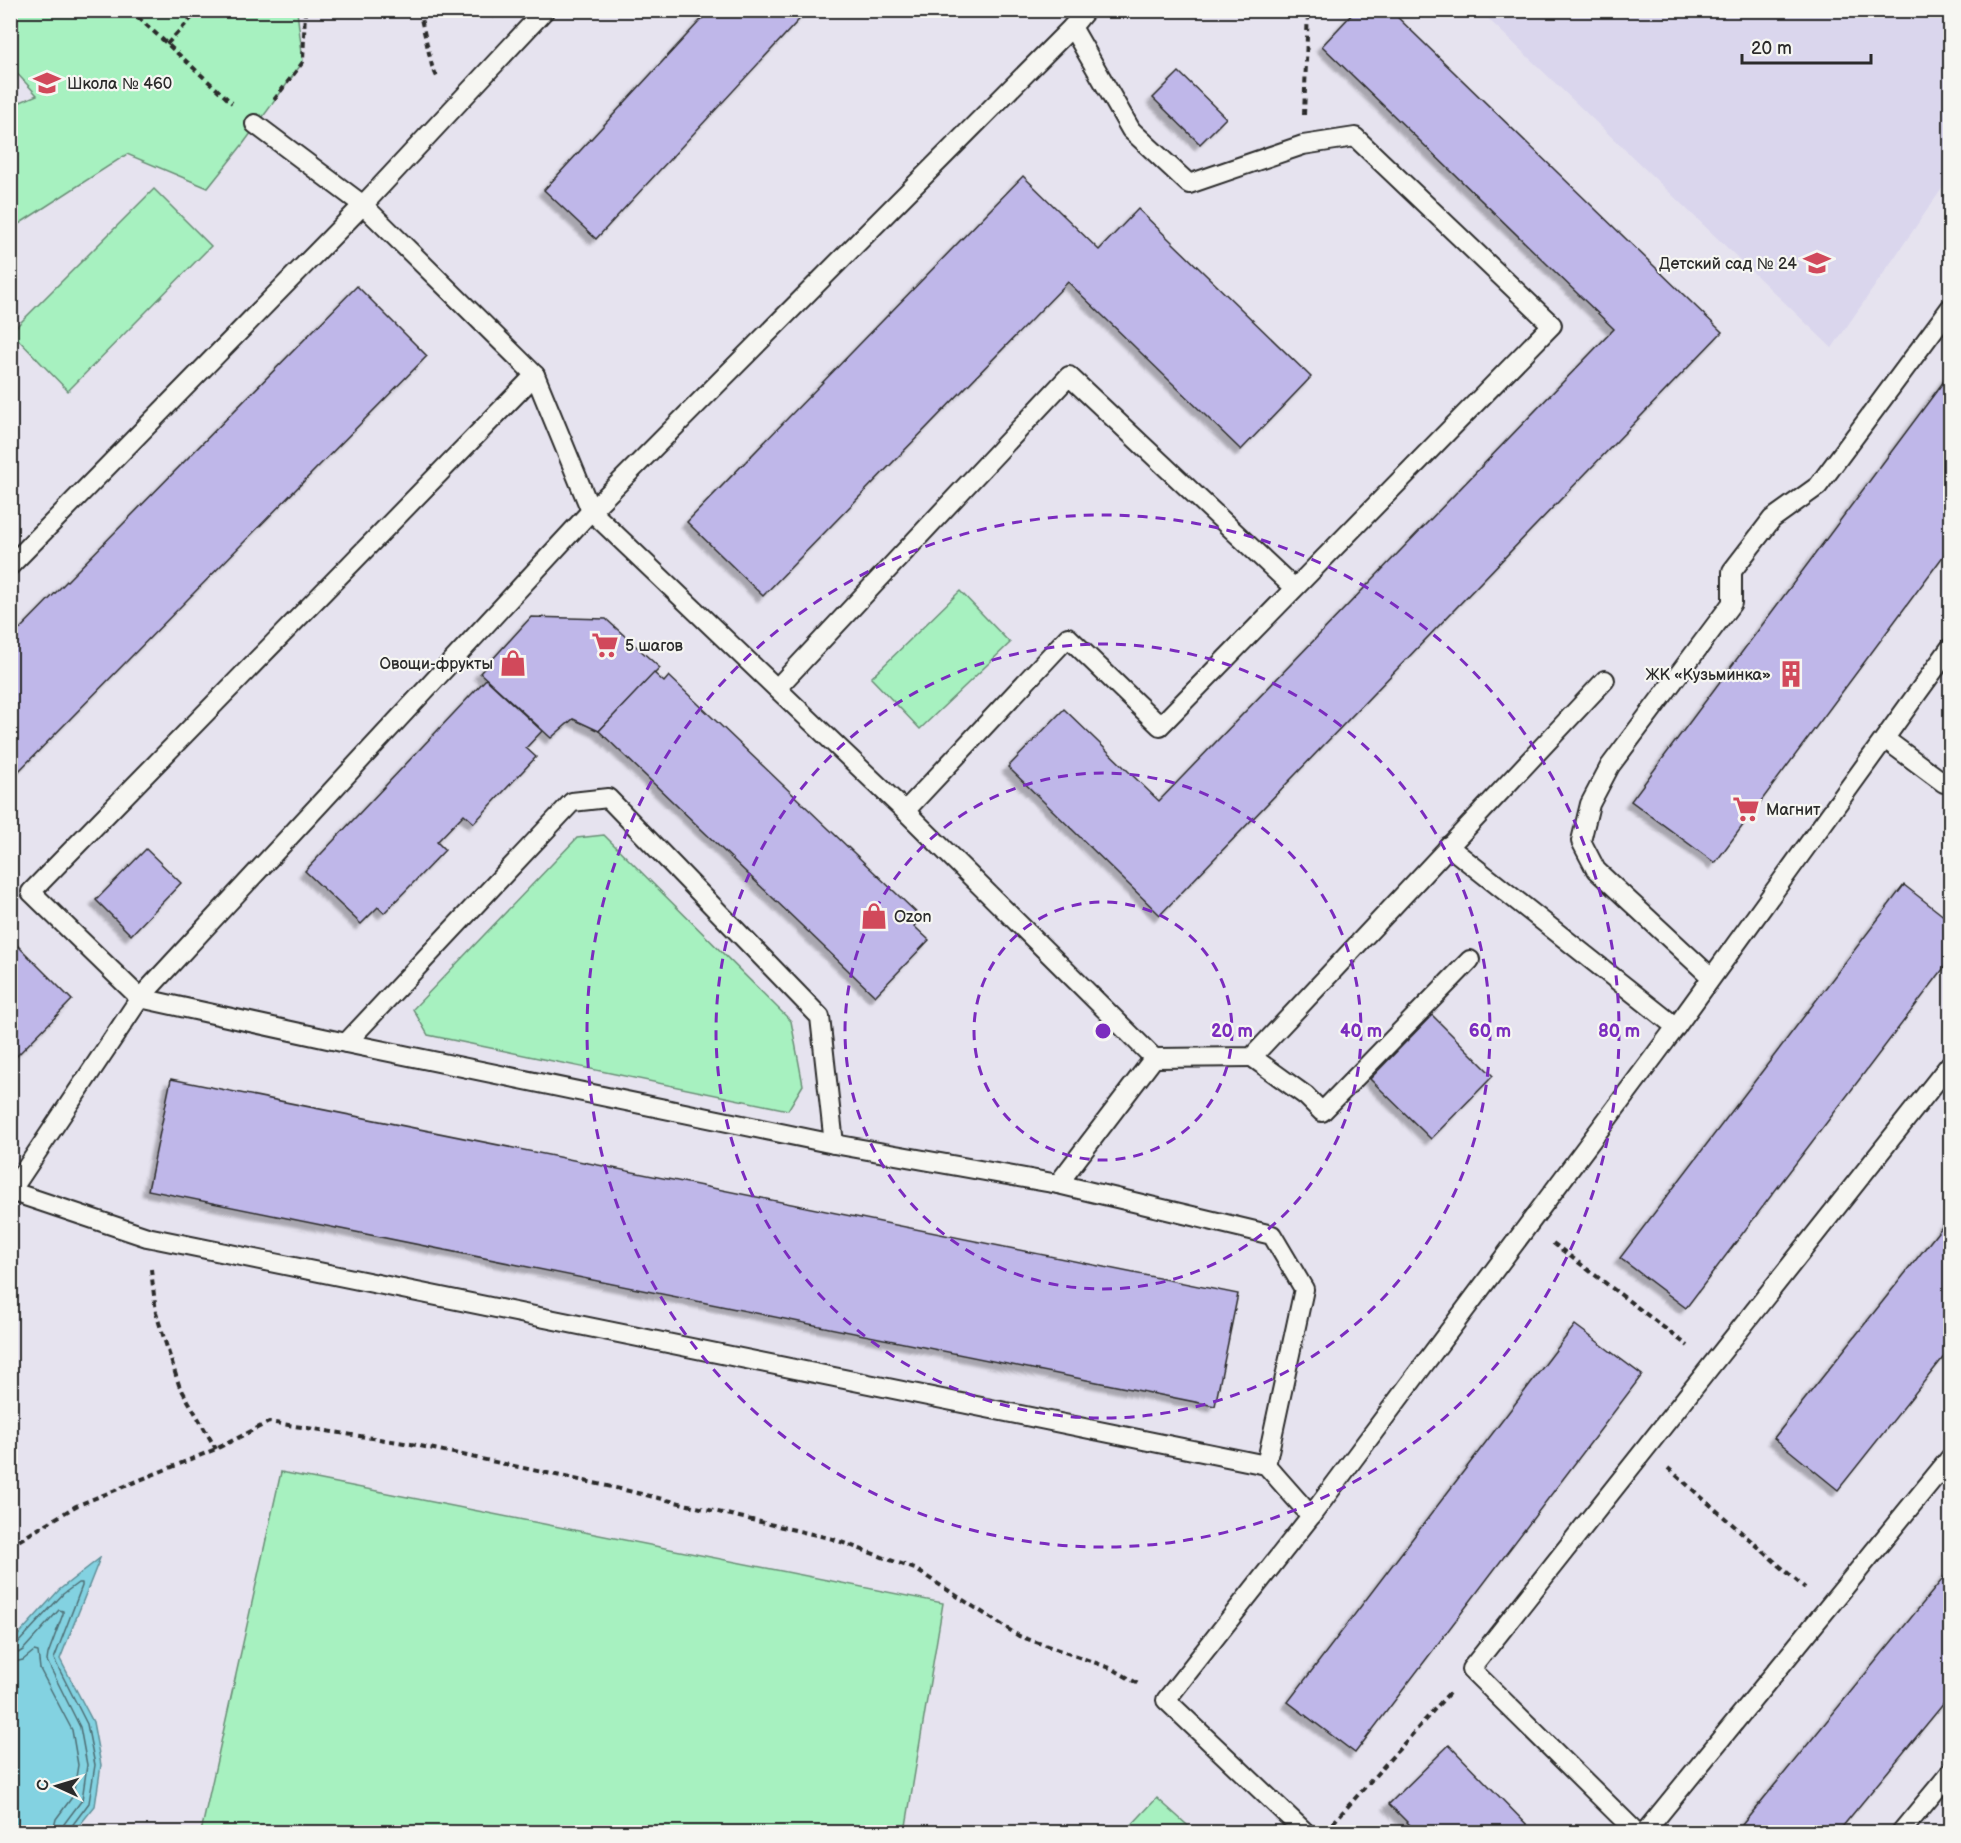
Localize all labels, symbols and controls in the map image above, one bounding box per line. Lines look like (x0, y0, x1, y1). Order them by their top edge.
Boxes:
scale bar (1742, 27, 1871, 65)
text: 20 m (1751, 38, 1792, 59)
school or university icon: Школа № 460 (32, 68, 62, 98)
place label: Школа № 460 (67, 75, 172, 94)
school or university icon: Детский сад № 24 (1802, 248, 1832, 278)
place label: Детский сад № 24 (1659, 255, 1797, 274)
supermarket icon: 5 шагов (590, 630, 620, 660)
place label: 5 шагов (625, 637, 683, 656)
shop icon: Овощи-фрукты (498, 648, 528, 678)
place label: Овощи-фрукты (380, 655, 493, 674)
building icon: ЖК «Кузьминка» (1776, 659, 1806, 689)
place label: ЖК «Кузьминка» (1645, 666, 1771, 685)
supermarket icon: Магнит (1731, 794, 1761, 824)
place label: Магнит (1766, 801, 1821, 820)
shop icon: Ozon (859, 901, 889, 931)
place label: Ozon (894, 908, 932, 927)
centre of rings (1093, 1021, 1113, 1041)
text: 20 m (1211, 1021, 1253, 1042)
text: 40 m (1340, 1021, 1382, 1042)
text: 60 m (1469, 1021, 1511, 1042)
text: 80 m (1598, 1021, 1640, 1042)
north arrow (27, 1756, 87, 1816)
text: С (34, 1779, 53, 1791)

